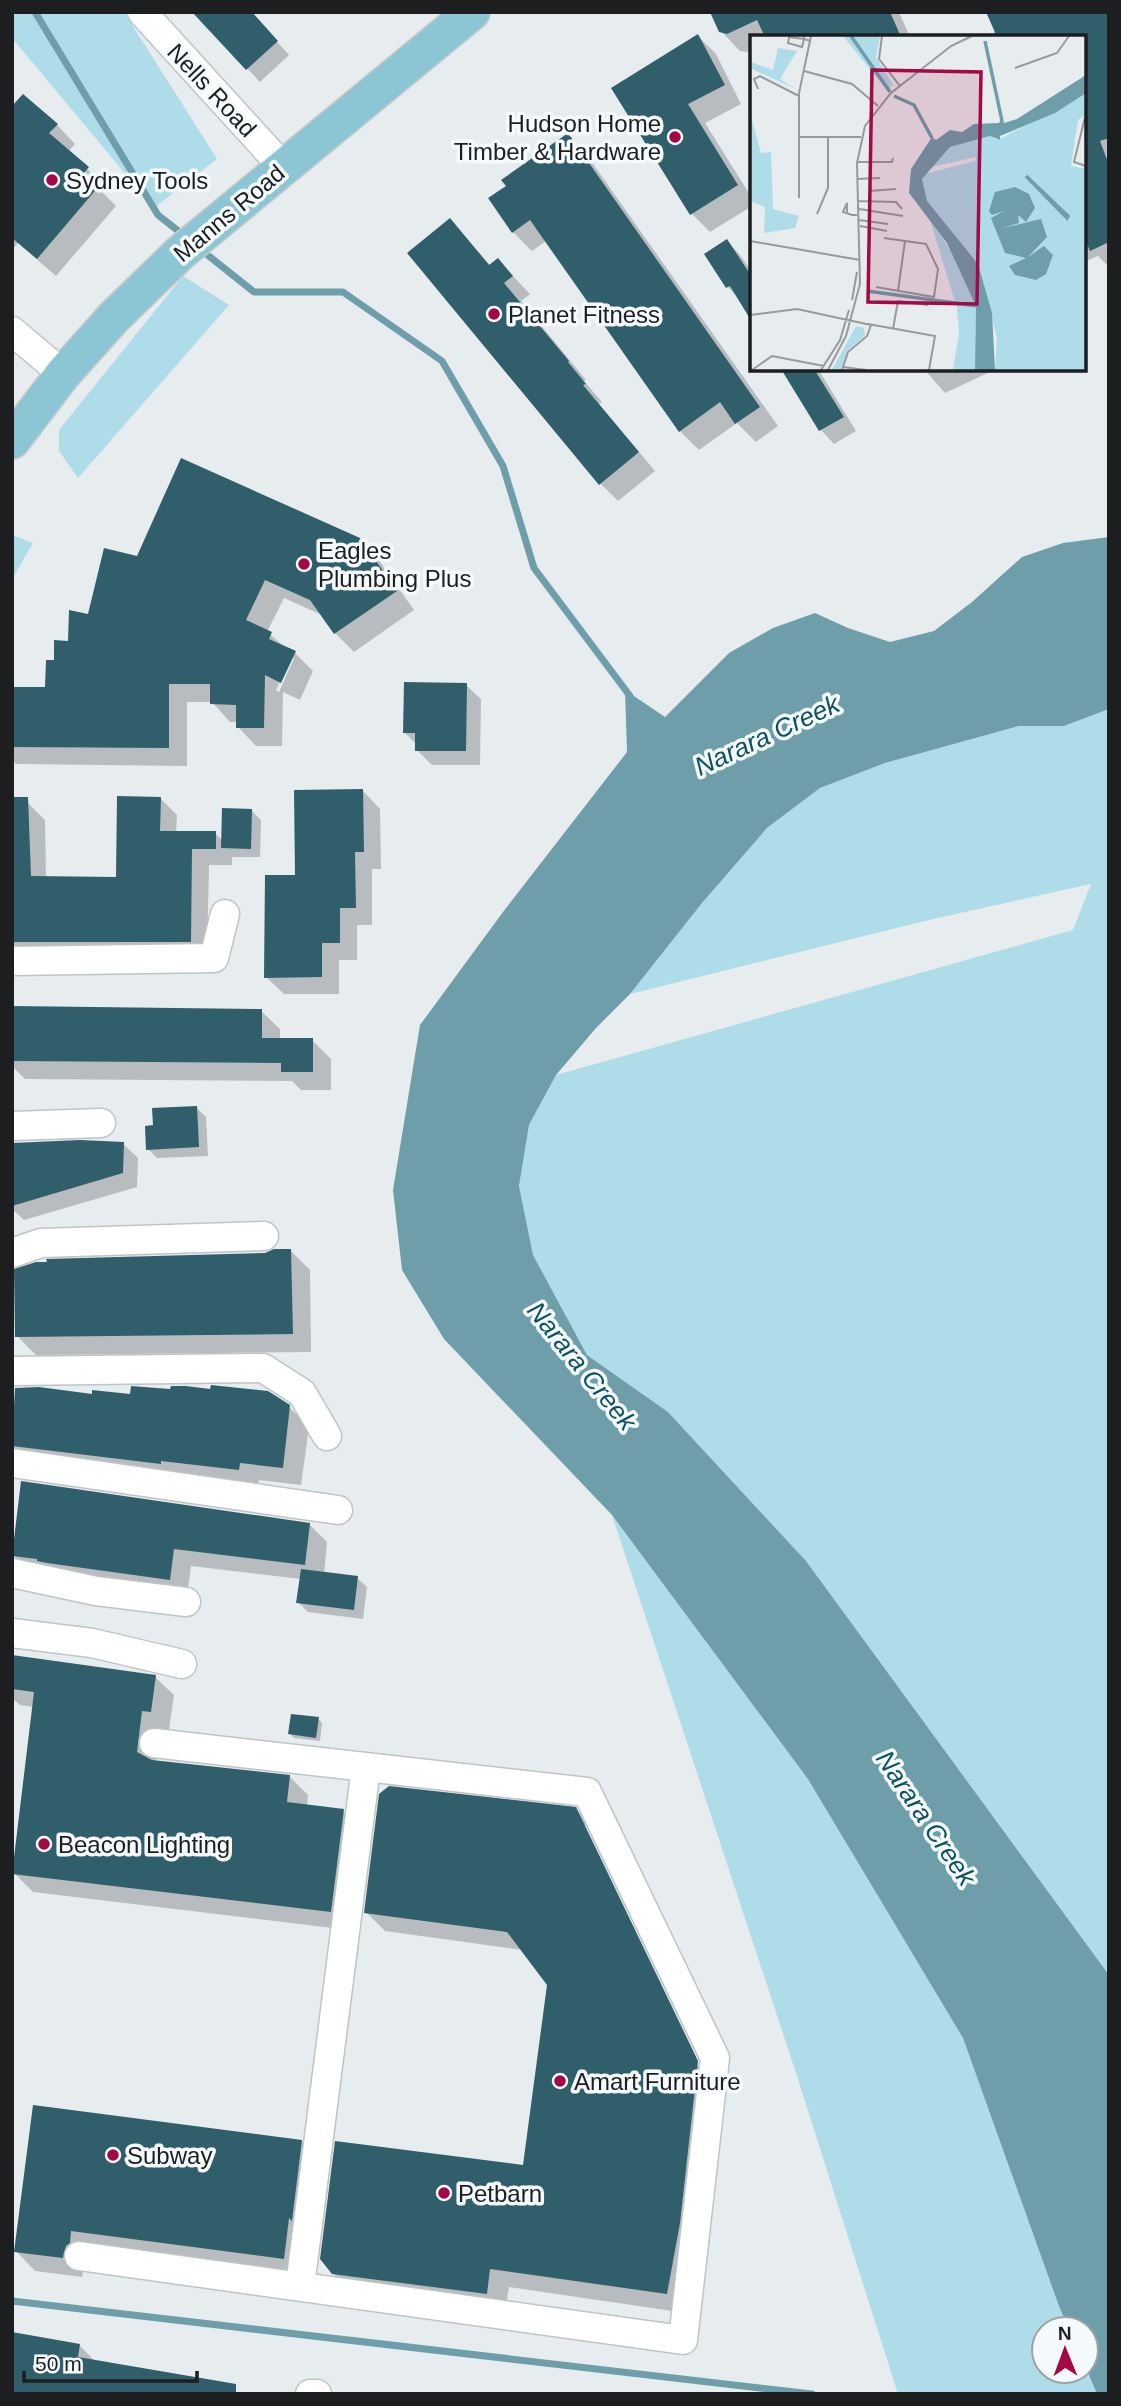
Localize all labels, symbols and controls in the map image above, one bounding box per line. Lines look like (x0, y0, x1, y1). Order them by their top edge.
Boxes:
inset map (750, 35, 1086, 371)
street label: Nells Road (162, 38, 262, 142)
place label: Hudson Home Timber & Hardware (454, 110, 661, 165)
marker: Hudson Home Timber & Hardware (667, 129, 683, 145)
street label: Manns Road (168, 159, 290, 267)
place label: Sydney Tools (66, 167, 208, 194)
marker: Sydney Tools (44, 172, 60, 188)
place label: Planet Fitness (508, 301, 660, 328)
marker: Planet Fitness (486, 306, 502, 322)
place label: Eagles Plumbing Plus (318, 537, 471, 592)
marker: Eagles Plumbing Plus (296, 556, 312, 572)
water label: Narara Creek (690, 688, 846, 782)
water label: Narara Creek (521, 1296, 644, 1438)
water label: Narara Creek (870, 1745, 983, 1893)
place label: Beacon Lighting (58, 1831, 230, 1858)
marker: Beacon Lighting (36, 1836, 52, 1852)
place label: Amart Furniture (574, 2068, 741, 2095)
marker: Amart Furniture (552, 2073, 568, 2089)
place label: Subway (127, 2142, 212, 2169)
marker: Subway (105, 2147, 121, 2163)
place label: Petbarn (458, 2180, 542, 2207)
marker: Petbarn (436, 2185, 452, 2201)
north arrow (1030, 2315, 1100, 2385)
text: N (1058, 2323, 1072, 2344)
scale bar (24, 2340, 198, 2384)
text: 50 m (35, 2352, 82, 2375)

